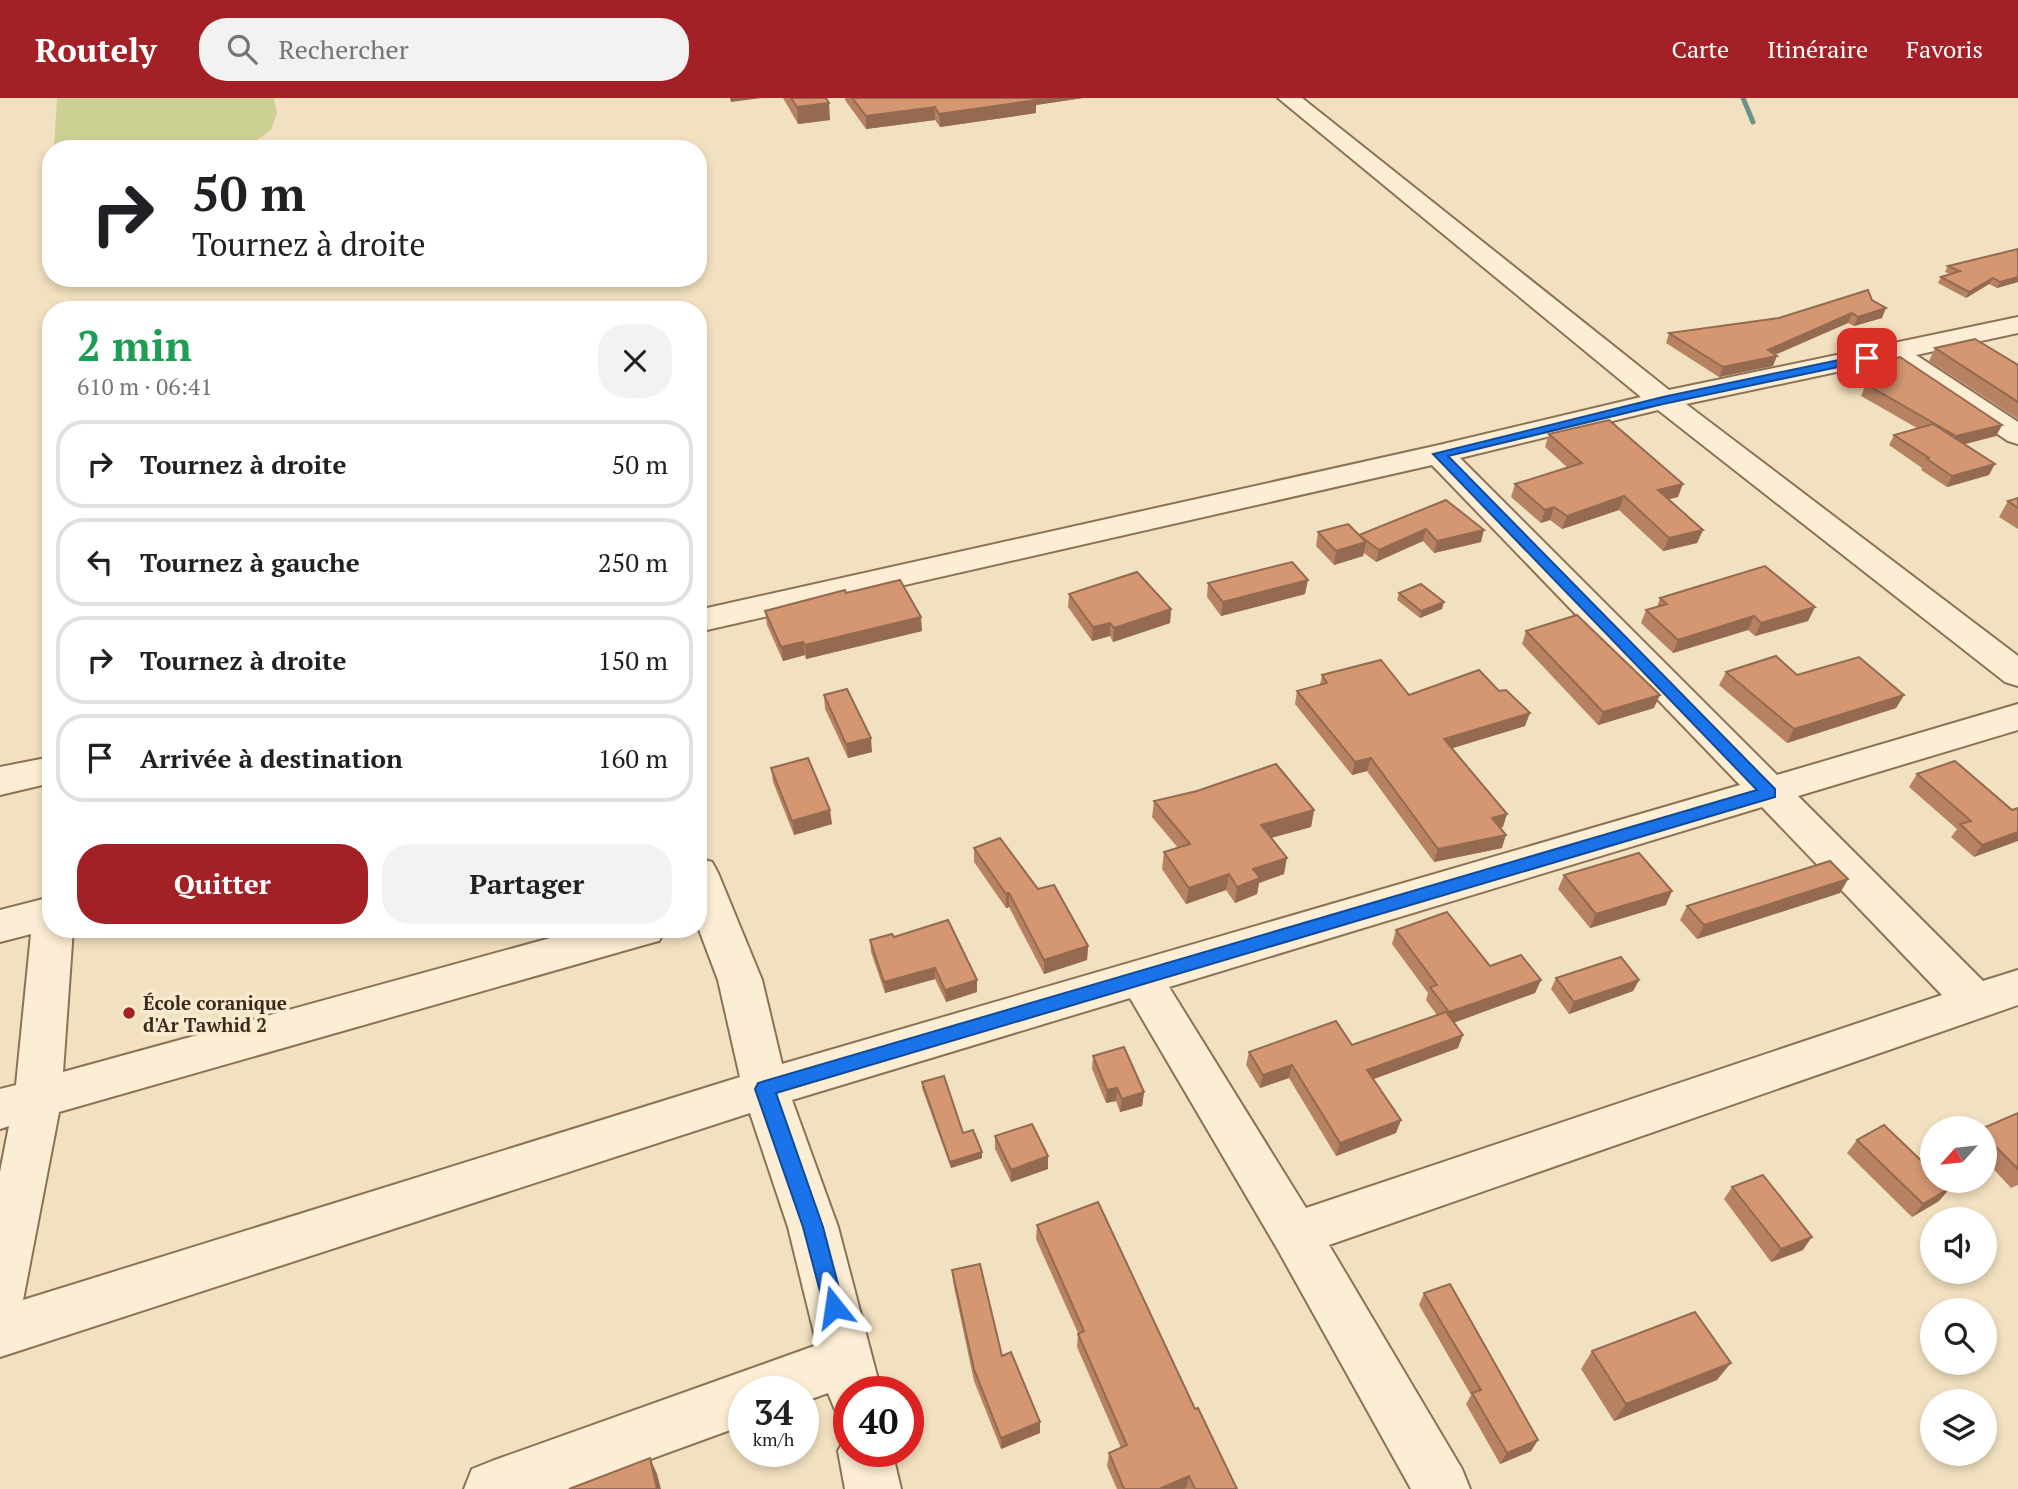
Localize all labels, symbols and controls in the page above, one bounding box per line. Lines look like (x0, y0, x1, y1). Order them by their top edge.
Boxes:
search box (199, 18, 689, 81)
text: Routely (35, 28, 157, 71)
icon: search (223, 30, 261, 68)
text: Rechercher (279, 32, 409, 66)
text: Carte (1671, 33, 1729, 65)
text: Itinéraire (1767, 33, 1868, 65)
text: Favoris (1906, 33, 1983, 65)
text: 50 m (192, 160, 306, 225)
icon: right (77, 168, 168, 259)
text: Tournez à droite (192, 223, 426, 265)
text: 2 min (77, 317, 192, 373)
button: close (598, 324, 672, 398)
pin (1837, 328, 1897, 388)
icon: arrive (1848, 339, 1886, 377)
text: 610 m · 06:41 (77, 371, 212, 402)
icon: right (81, 445, 119, 483)
text: Tournez à droite (140, 447, 346, 481)
text: 50 m (612, 447, 668, 481)
icon: left (81, 543, 119, 581)
text: Tournez à gauche (140, 545, 360, 579)
text: 250 m (598, 545, 668, 579)
icon: right (81, 641, 119, 679)
text: Tournez à droite (140, 643, 346, 677)
text: 150 m (598, 643, 668, 677)
icon: arrive (81, 739, 119, 777)
text: Arrivée à destination (140, 741, 403, 775)
text: 160 m (598, 741, 668, 775)
button: Quitter (77, 844, 368, 924)
button: Partager (382, 844, 672, 924)
place label: École coranique d'Ar Tawhid 2 (143, 990, 287, 1037)
marker: École coranique d'Ar Tawhid 2 (121, 1005, 137, 1021)
north arrow (1920, 1116, 1997, 1194)
map controls (1920, 1116, 1997, 1466)
button: sound (1920, 1207, 1997, 1284)
position arrow (797, 1270, 871, 1344)
button: search (1920, 1298, 1997, 1375)
speed limit sign: 40 (833, 1376, 924, 1467)
text: 34 (754, 1389, 793, 1435)
button: layers (1920, 1389, 1997, 1466)
text: km/h (753, 1427, 794, 1451)

